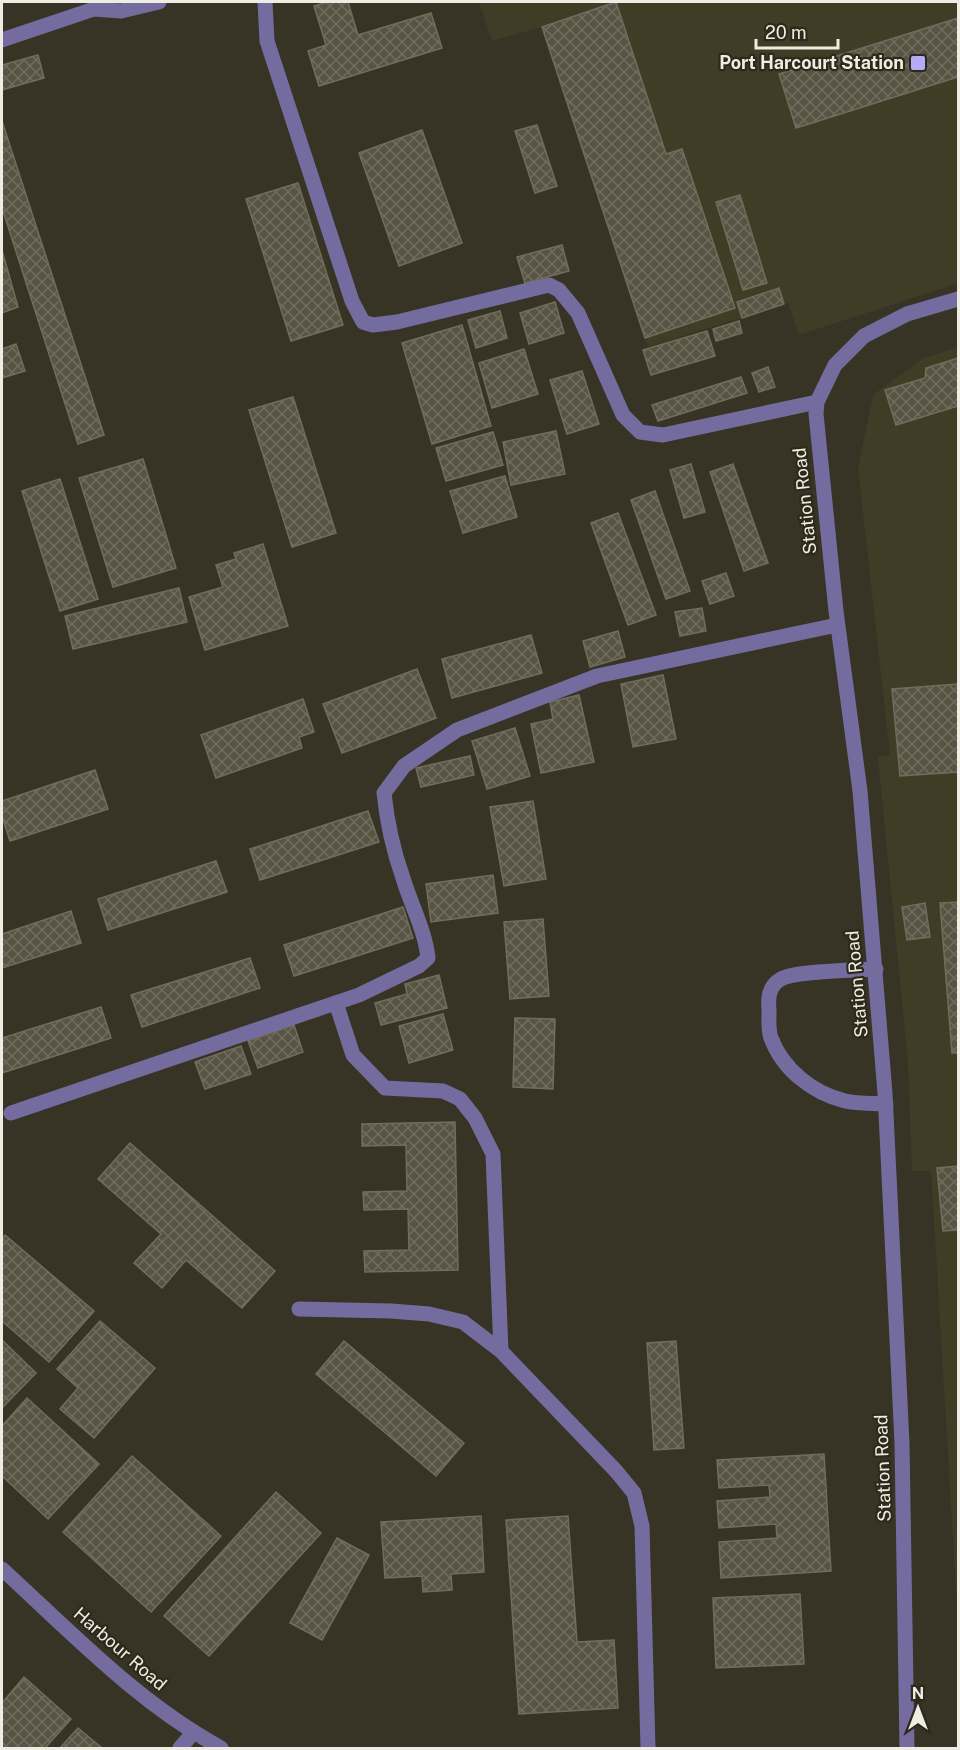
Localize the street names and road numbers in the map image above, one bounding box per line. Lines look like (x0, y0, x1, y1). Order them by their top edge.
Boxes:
street label: Station Road (788, 447, 821, 555)
street label: Station Road (841, 930, 872, 1038)
street label: Station Road (870, 1414, 895, 1522)
street label: Harbour Road (70, 1603, 171, 1695)

